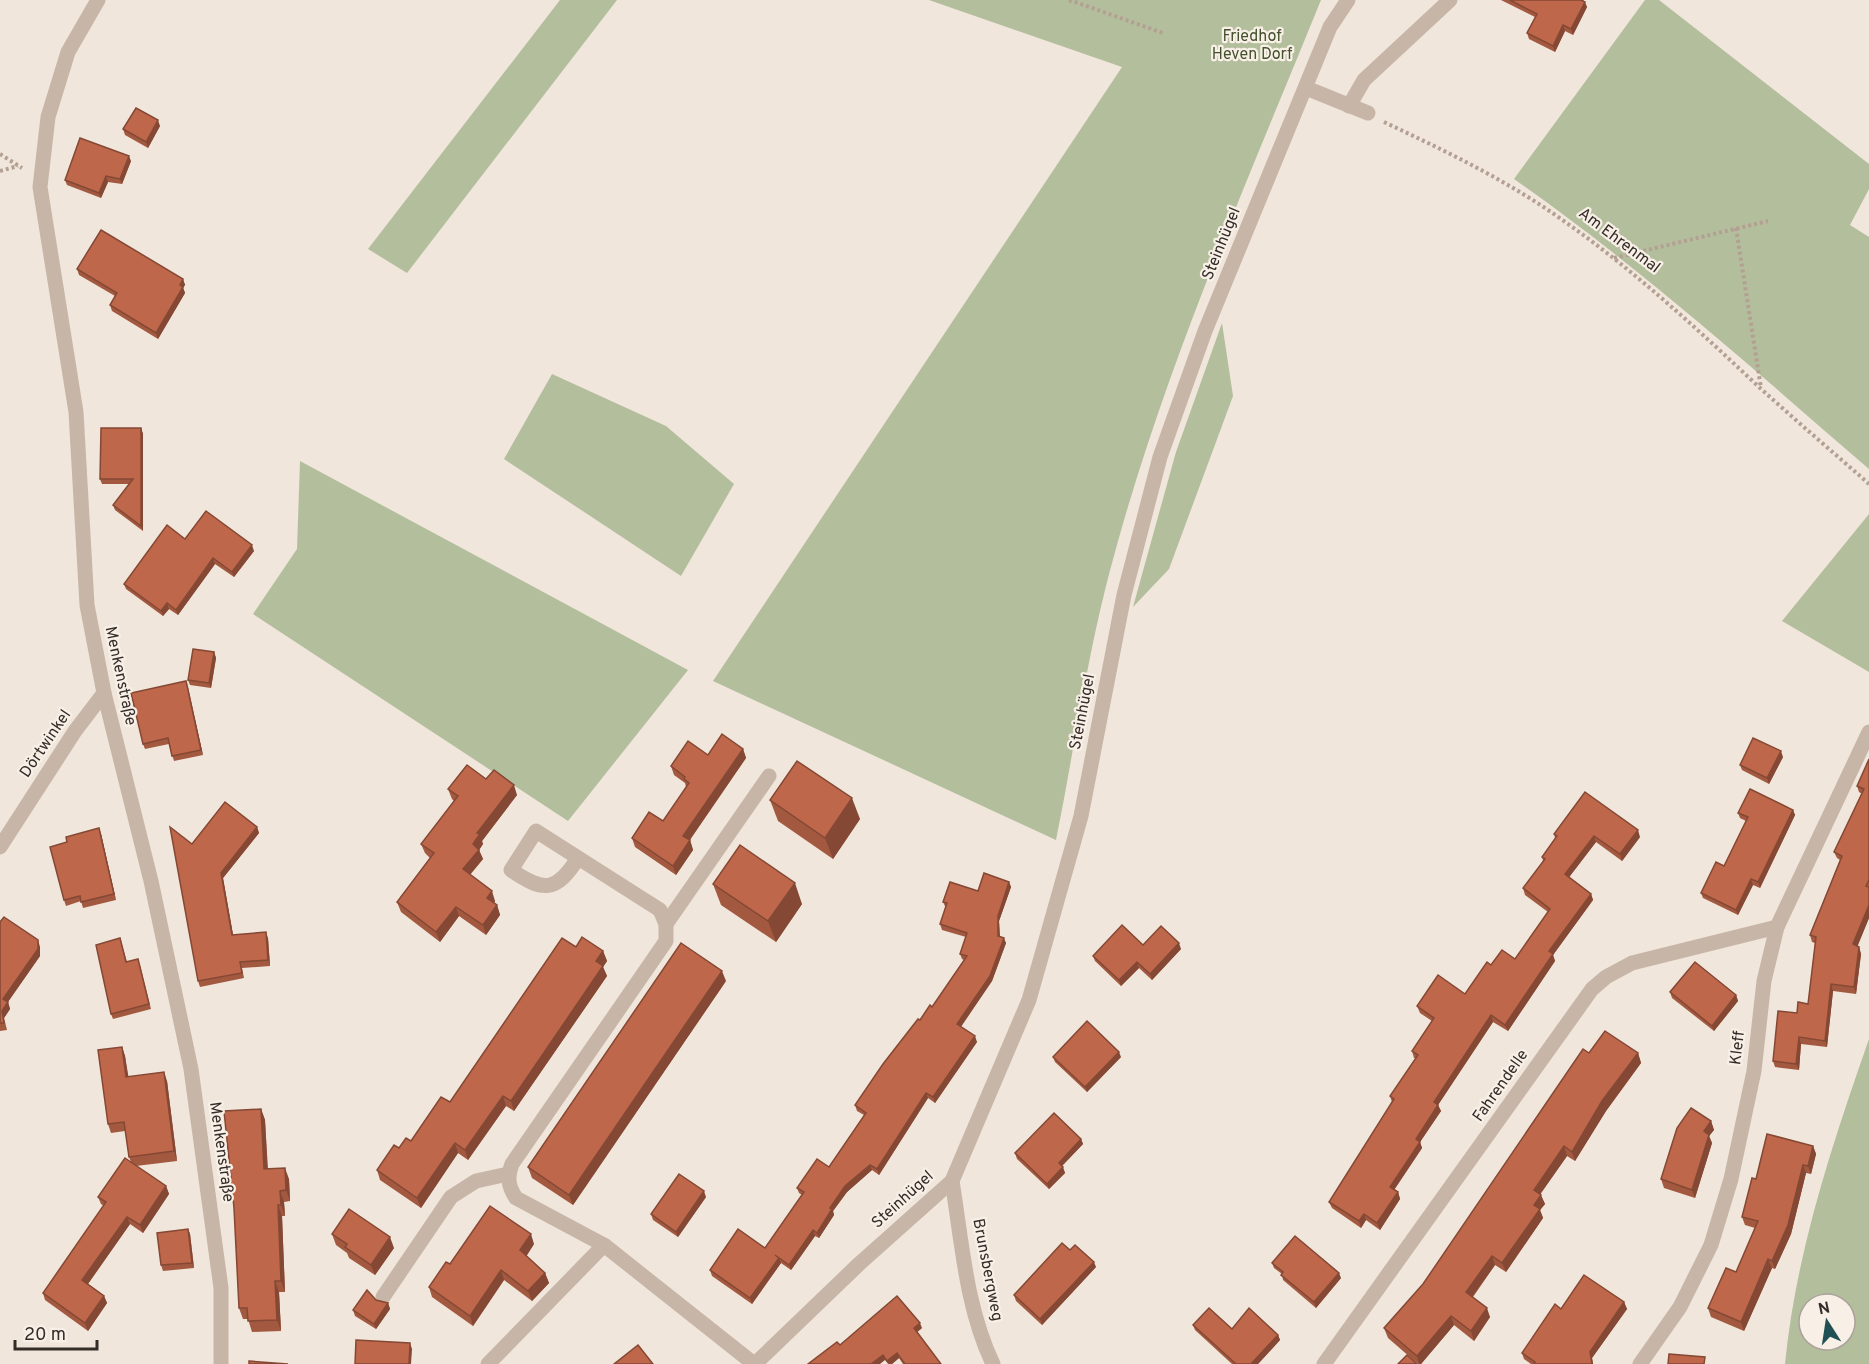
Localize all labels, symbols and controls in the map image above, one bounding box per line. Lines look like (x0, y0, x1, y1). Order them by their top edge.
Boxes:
park label: Friedhof Heven Dorf (1212, 27, 1293, 65)
street label: Am Ehrenmal (1574, 204, 1664, 278)
street label: Steinhügel (1198, 205, 1246, 283)
street label: Menkenstraße (100, 625, 140, 727)
street label: Steinhügel (1066, 672, 1100, 752)
street label: Dörtwinkel (16, 706, 76, 782)
street label: Kleff (1726, 1030, 1750, 1066)
street label: Fahrendelle (1469, 1046, 1533, 1126)
street label: Menkenstraße (204, 1101, 238, 1203)
street label: Steinhügel (868, 1167, 938, 1233)
street label: Brunsbergweg (967, 1217, 1007, 1323)
north arrow (1797, 1292, 1857, 1352)
text: N (1817, 1298, 1832, 1320)
scale bar (15, 1313, 98, 1351)
text: 20 m (24, 1324, 66, 1347)

